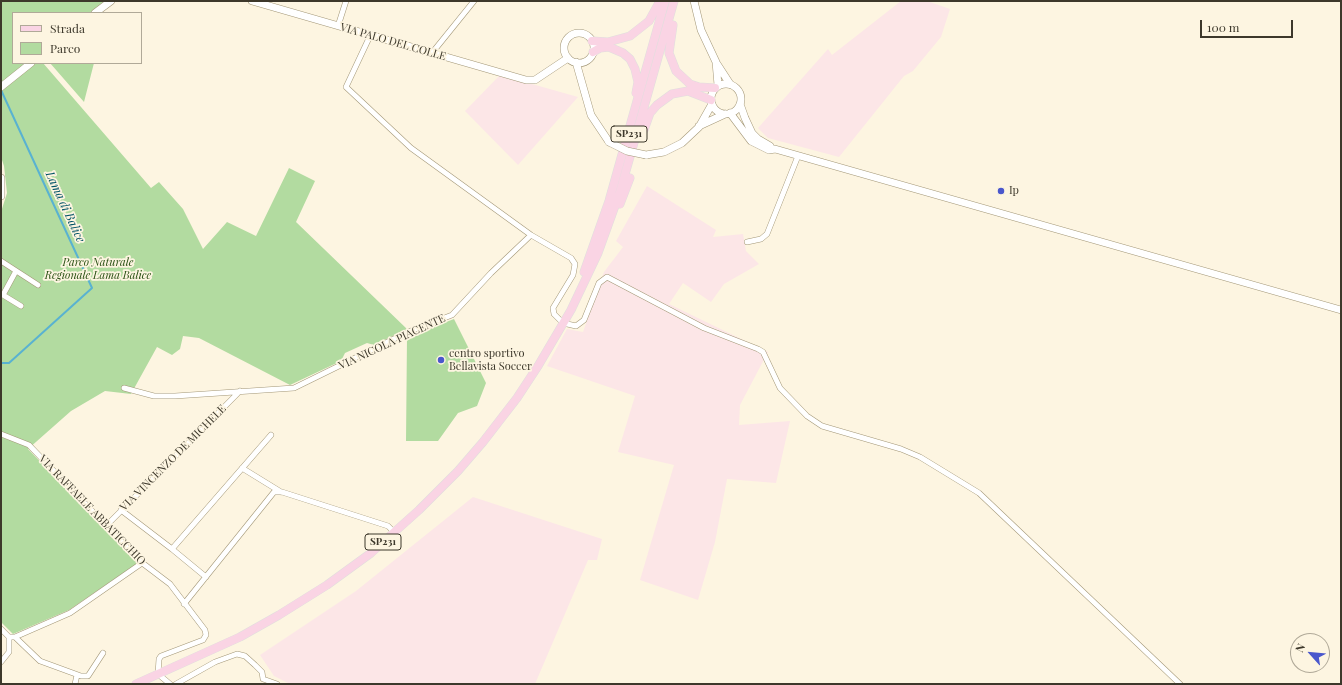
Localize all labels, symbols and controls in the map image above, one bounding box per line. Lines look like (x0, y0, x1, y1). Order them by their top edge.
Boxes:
legend (12, 12, 142, 64)
scale bar (1202, 12, 1295, 38)
text: 100 m (1207, 19, 1239, 35)
text: Strada (50, 20, 85, 36)
street label: VIA PALO DEL COLLE (339, 21, 447, 63)
text: Parco (50, 40, 80, 56)
road number: SP231 (611, 126, 647, 142)
water label: Lama di Balice (42, 169, 88, 245)
place label: Ip (1009, 184, 1019, 198)
marker: Ip (996, 186, 1006, 196)
park label: Parco Naturale Regionale Lama Balice (45, 256, 151, 282)
street label: VIA NICOLA PIACENTE (337, 311, 447, 373)
place label: centro sportivo Bellavista Soccer (449, 347, 532, 373)
marker: centro sportivo Bellavista Soccer (436, 355, 446, 365)
street label: VIA VINCENZO DE MICHELE (117, 402, 229, 514)
street label: VIA RAFFAELE ABBATICCHIO (36, 452, 148, 568)
road number: SP231 (365, 534, 401, 550)
north arrow (1290, 633, 1330, 673)
text: N (1291, 641, 1308, 655)

